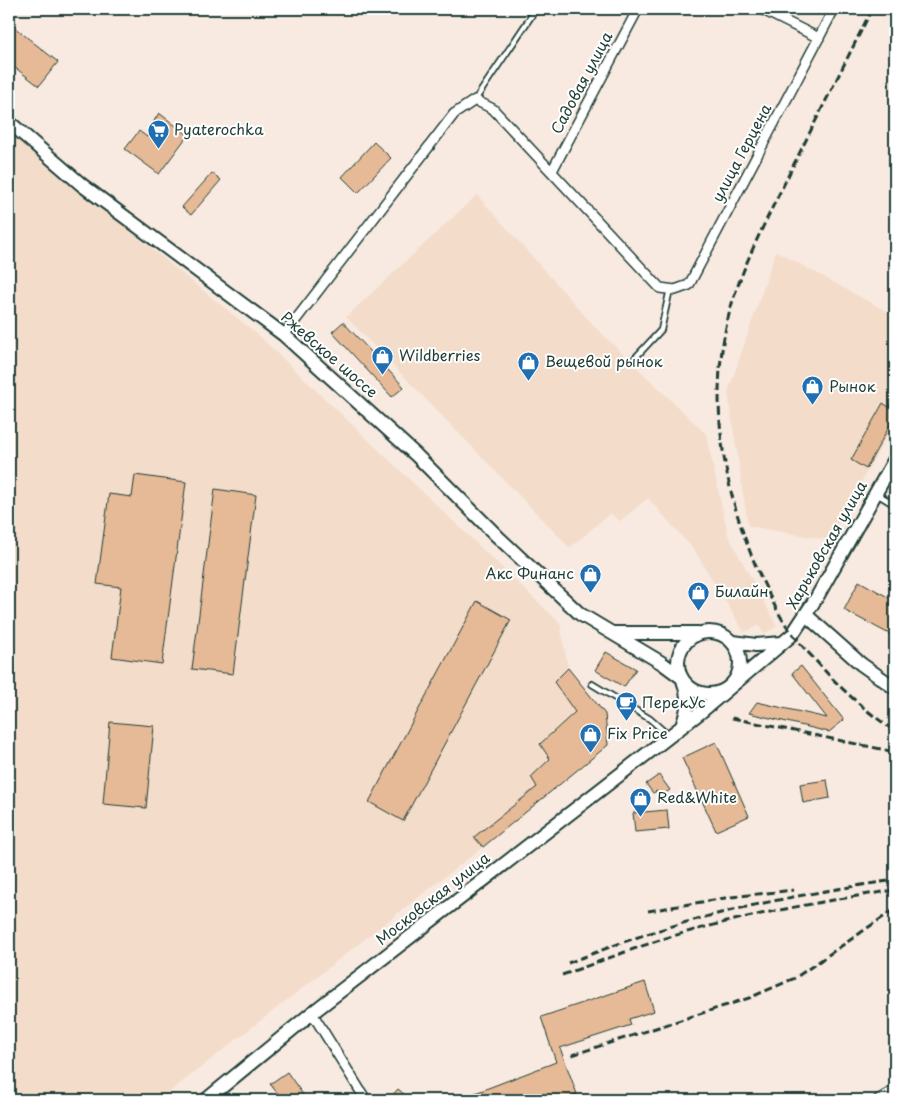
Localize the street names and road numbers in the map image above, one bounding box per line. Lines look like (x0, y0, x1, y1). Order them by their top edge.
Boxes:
street label: Садовая улица (544, 27, 618, 138)
street label: улица Герцена (705, 99, 777, 205)
street label: Ржевское шоссе (276, 305, 384, 403)
street label: Харьковская улица (780, 475, 872, 613)
street label: Московская улица (370, 846, 495, 950)

